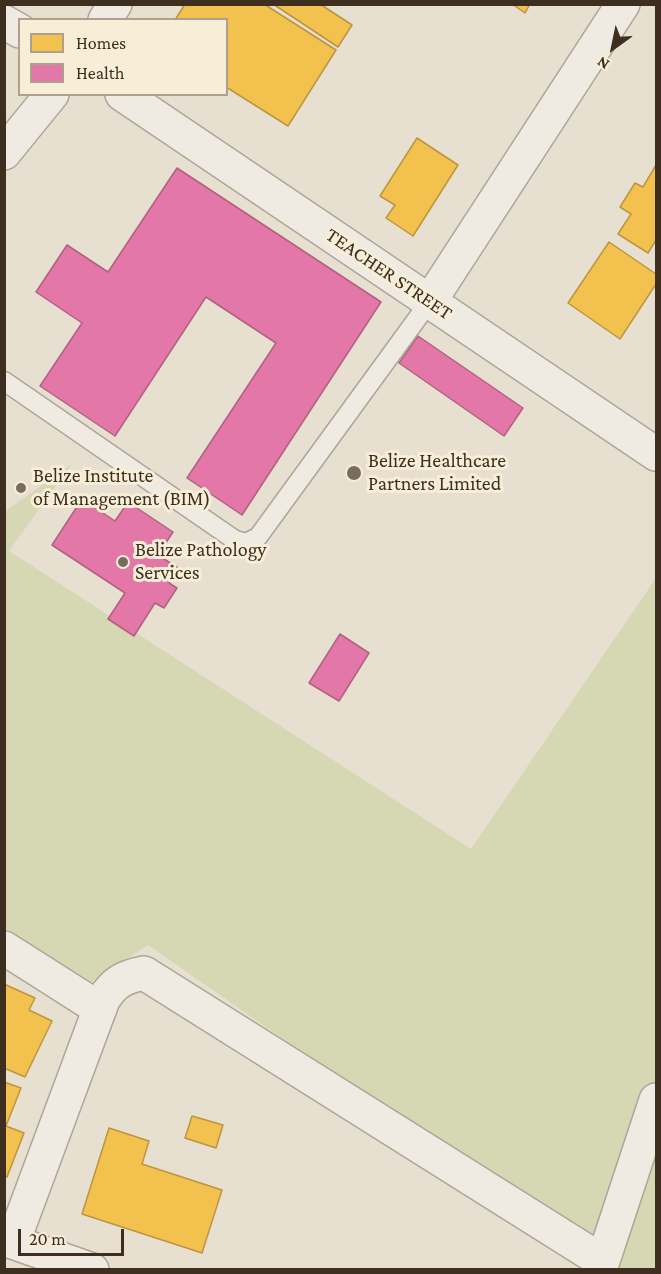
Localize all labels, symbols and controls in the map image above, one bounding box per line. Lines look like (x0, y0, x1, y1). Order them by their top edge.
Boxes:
legend (18, 18, 228, 96)
north arrow (583, 18, 643, 78)
text: Homes (76, 33, 126, 53)
text: N (594, 53, 612, 74)
text: Health (76, 63, 124, 83)
street label: TEACHER STREET (321, 223, 457, 325)
place label: Belize Healthcare Partners Limited (368, 449, 506, 496)
place label: Belize Institute of Management (BIM) (33, 464, 210, 511)
marker: Belize Healthcare Partners Limited (345, 464, 363, 482)
marker: Belize Institute of Management (BIM) (14, 481, 28, 495)
place label: Belize Pathology Services (135, 538, 267, 585)
marker: Belize Pathology Services (116, 555, 130, 569)
scale bar (21, 1217, 128, 1255)
text: 20 m (29, 1229, 66, 1249)

